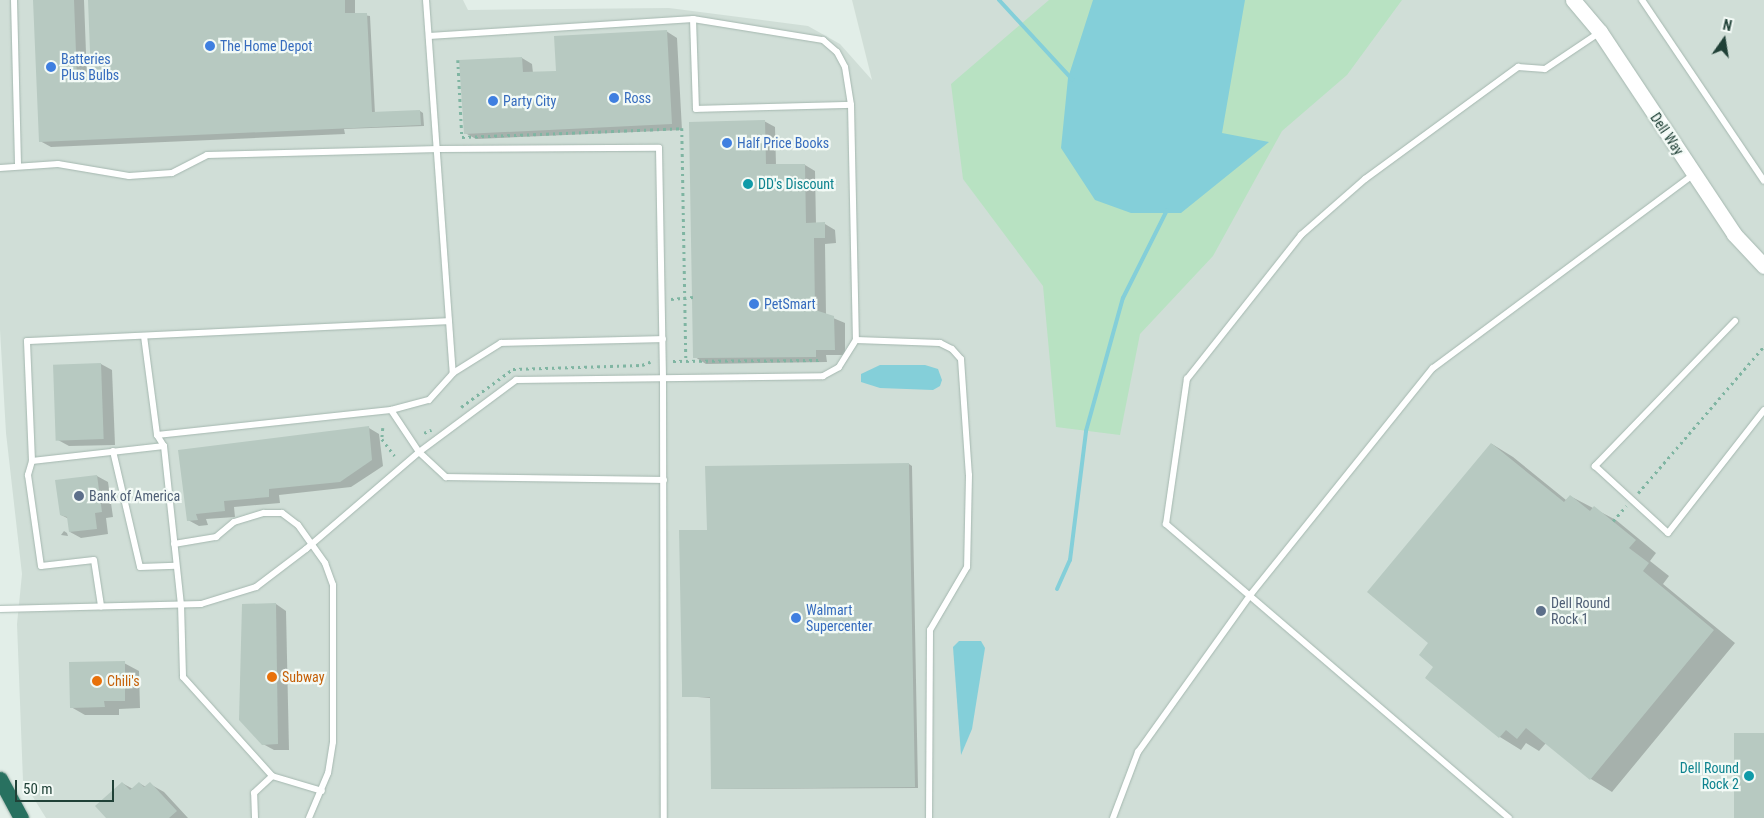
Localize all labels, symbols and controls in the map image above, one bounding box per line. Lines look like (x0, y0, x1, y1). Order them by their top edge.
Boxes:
north arrow (1699, 15, 1749, 65)
text: N (1721, 17, 1733, 34)
place label: The Home Depot (220, 38, 312, 54)
marker: The Home Depot (204, 40, 216, 52)
place label: Batteries Plus Bulbs (61, 51, 119, 84)
marker: Batteries Plus Bulbs (45, 61, 57, 73)
place label: Ross (624, 90, 651, 106)
marker: Ross (608, 92, 620, 104)
place label: Party City (503, 93, 556, 109)
marker: Party City (487, 95, 499, 107)
street label: Dell Way (1647, 110, 1687, 158)
place label: Half Price Books (737, 135, 829, 151)
marker: Half Price Books (721, 137, 733, 149)
place label: DD's Discount (758, 176, 834, 192)
marker: DD's Discount (742, 178, 754, 190)
place label: PetSmart (764, 296, 816, 312)
marker: PetSmart (748, 298, 760, 310)
place label: Bank of America (89, 488, 180, 504)
marker: Bank of America (73, 490, 85, 502)
place label: Dell Round Rock 1 (1551, 595, 1610, 628)
place label: Walmart Supercenter (806, 602, 872, 634)
marker: Dell Round Rock 1 (1535, 605, 1547, 617)
marker: Walmart Supercenter (790, 612, 802, 624)
place label: Subway (282, 669, 324, 685)
marker: Subway (266, 671, 278, 683)
place label: Chili's (107, 673, 140, 689)
marker: Chili's (91, 675, 103, 687)
place label: Dell Round Rock 2 (1680, 760, 1739, 792)
scale bar (18, 770, 116, 802)
marker: Dell Round Rock 2 (1743, 770, 1755, 782)
text: 50 m (23, 780, 53, 798)

